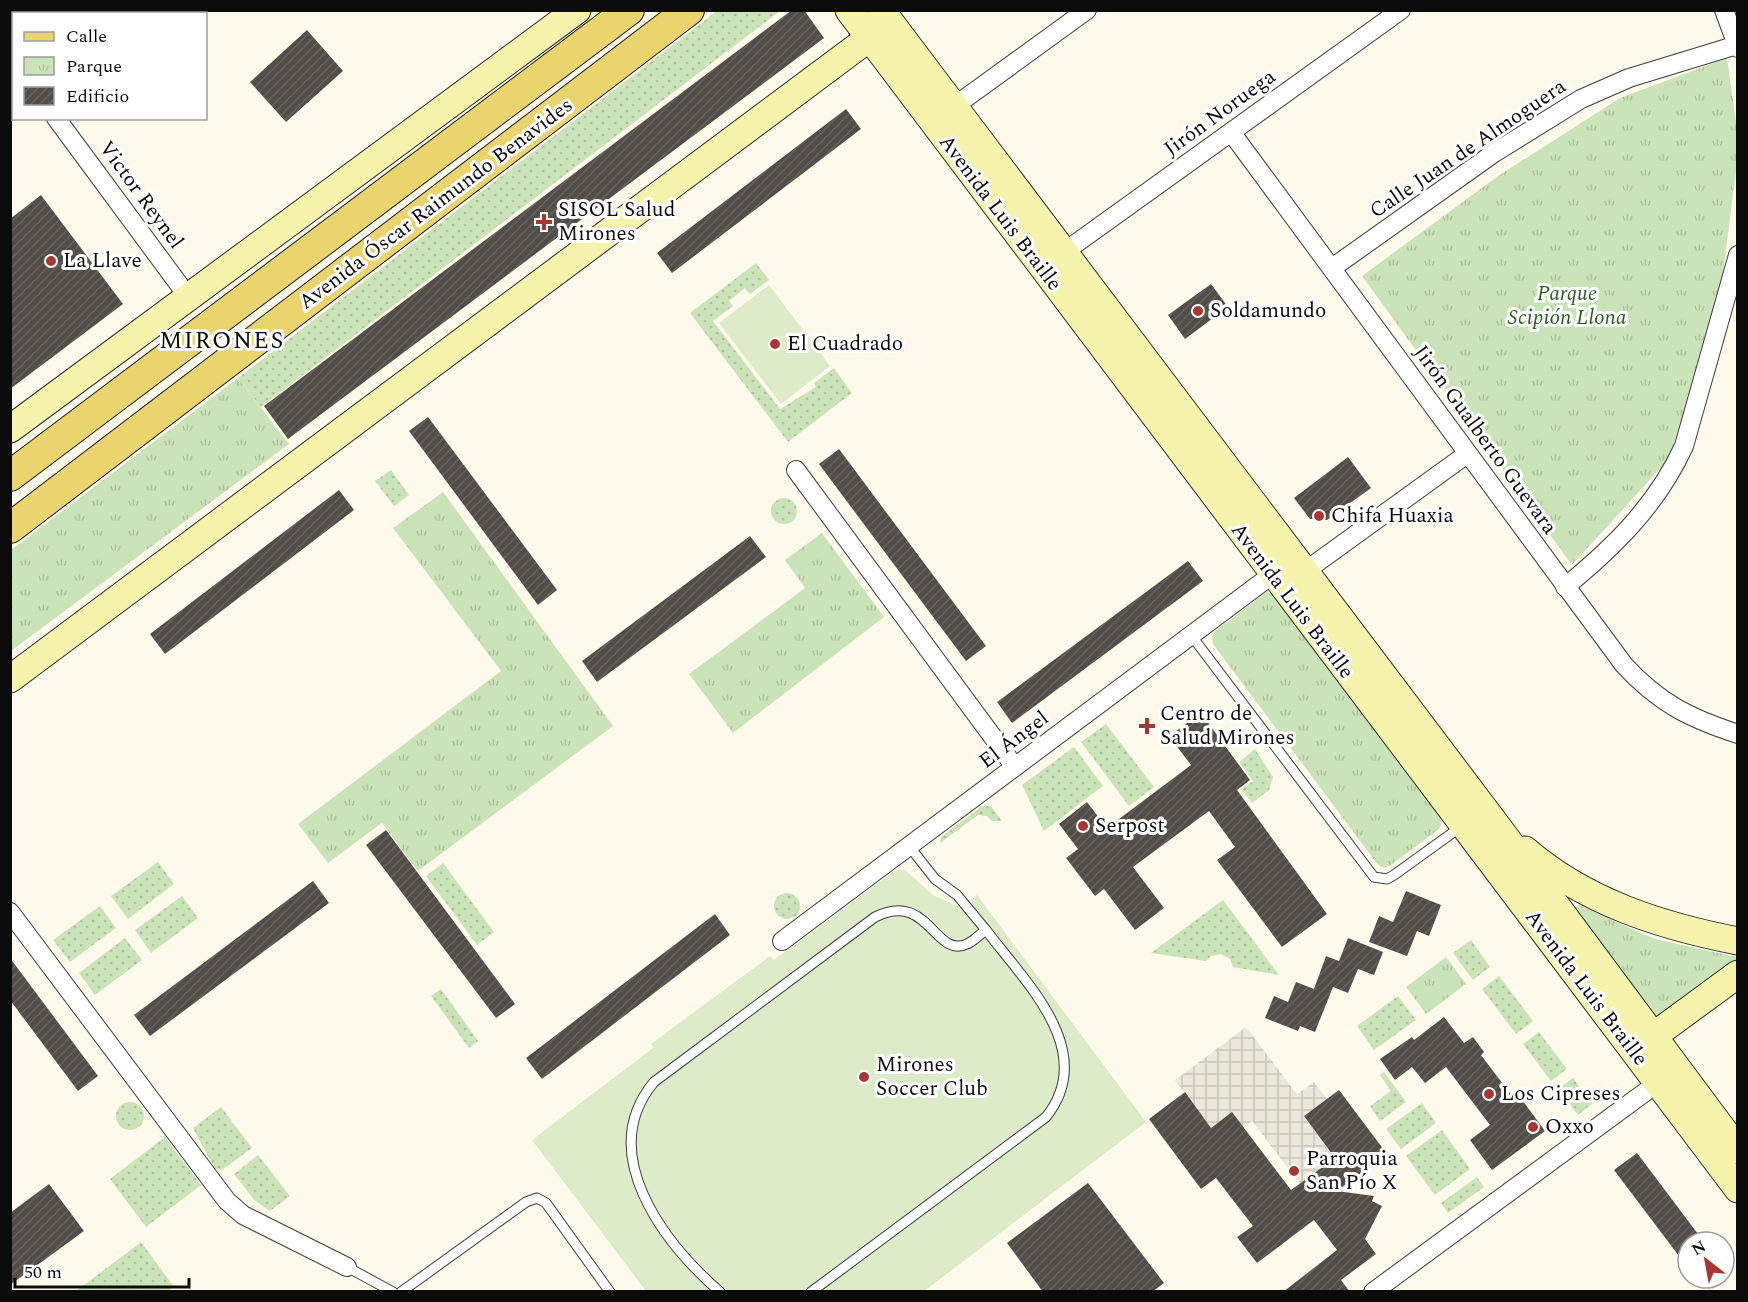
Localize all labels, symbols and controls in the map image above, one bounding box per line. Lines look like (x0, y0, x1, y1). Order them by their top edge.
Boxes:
legend (12, 12, 207, 120)
text: Calle (66, 23, 107, 50)
text: Parque (66, 53, 122, 80)
street label: Jirón Noruega (1157, 61, 1283, 165)
street label: Calle Juan de Almoguera (1363, 71, 1573, 227)
text: Edificio (66, 83, 129, 110)
street label: Avenida Óscar Raimundo Benavides (292, 90, 580, 318)
street label: Avenida Luis Braille (930, 128, 1070, 298)
street label: Victor Reynel (91, 134, 191, 256)
place label: SISOL Salud Mirones (558, 194, 675, 250)
marker: SISOL Salud Mirones (535, 213, 553, 231)
place label: La Llave (63, 245, 142, 277)
marker: La Llave (44, 254, 58, 268)
park label: Parque Scipión Llona (1508, 278, 1627, 334)
place label: Soldamundo (1210, 295, 1326, 327)
marker: Soldamundo (1191, 304, 1205, 318)
district label: MIRONES (159, 323, 285, 359)
place label: El Cuadrado (787, 328, 903, 360)
marker: El Cuadrado (768, 337, 782, 351)
street label: Jirón Gualberto Guevara (1405, 339, 1565, 542)
place label: Chifa Huaxia (1331, 500, 1455, 532)
marker: Chifa Huaxia (1312, 509, 1326, 523)
street label: Avenida Luis Braille (1222, 516, 1362, 686)
place label: Centro de Salud Mirones (1160, 698, 1295, 754)
street label: El Ángel (972, 703, 1056, 777)
marker: Centro de Salud Mirones (1138, 717, 1156, 735)
place label: Serpost (1095, 810, 1165, 842)
marker: Serpost (1076, 819, 1090, 833)
street label: Avenida Luis Braille (1516, 903, 1656, 1073)
place label: Mirones Soccer Club (876, 1049, 988, 1105)
marker: Mirones Soccer Club (857, 1070, 871, 1084)
place label: Los Cipreses (1501, 1078, 1620, 1110)
marker: Los Cipreses (1482, 1087, 1496, 1101)
place label: Oxxo (1545, 1111, 1594, 1143)
marker: Oxxo (1526, 1120, 1540, 1134)
place label: Parroquia San Pío X (1306, 1143, 1398, 1199)
marker: Parroquia San Pío X (1287, 1164, 1301, 1178)
north arrow (1676, 1230, 1736, 1290)
text: N (1687, 1234, 1711, 1262)
scale bar (15, 1251, 189, 1289)
text: 50 m (24, 1259, 62, 1286)

